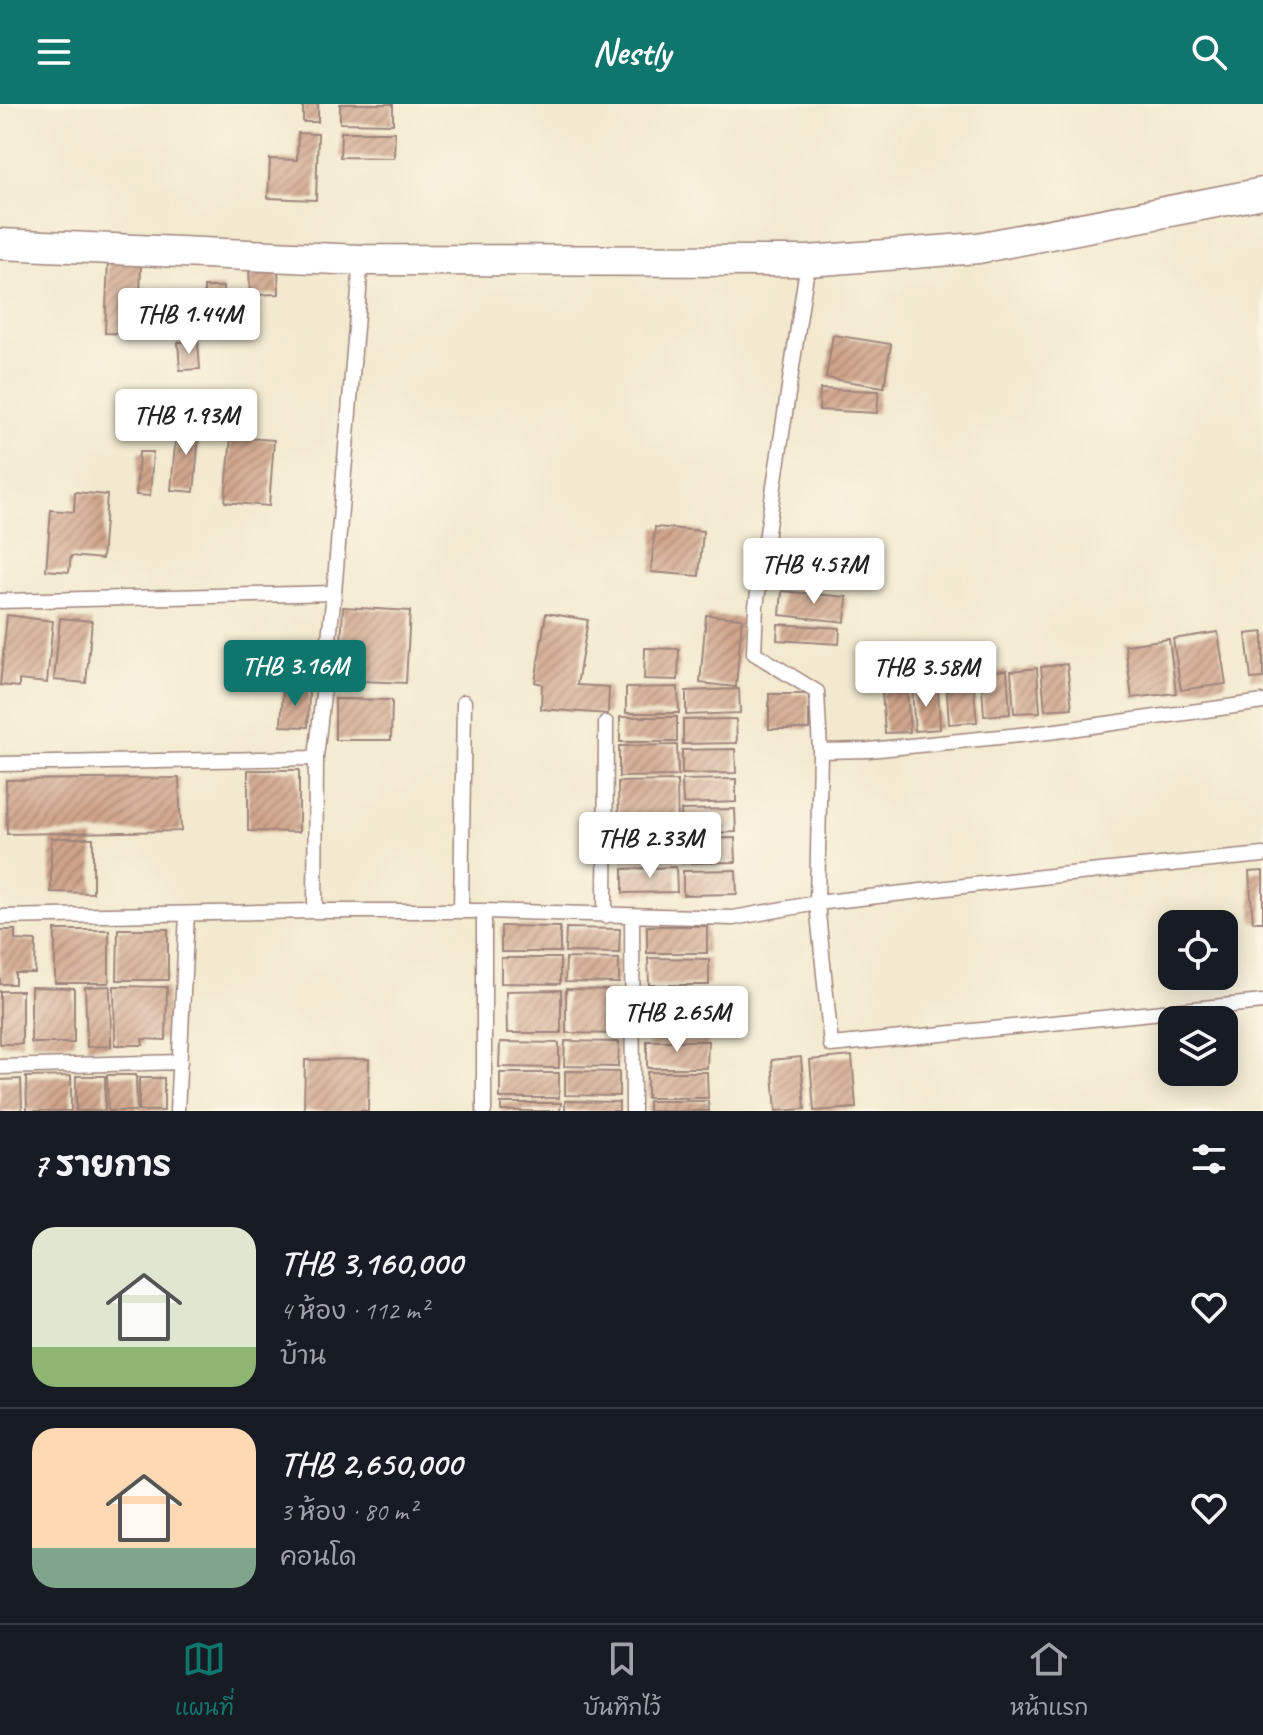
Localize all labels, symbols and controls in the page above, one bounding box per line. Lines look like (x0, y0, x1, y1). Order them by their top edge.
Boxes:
text: Nestly (593, 29, 670, 75)
icon: menu (32, 30, 76, 74)
icon: search (1187, 30, 1231, 74)
pin: THB 1.44M (97, 288, 281, 356)
text: THB 1.44M (136, 297, 242, 330)
pin: THB 1.93M (94, 389, 278, 457)
text: THB 1.93M (133, 398, 239, 431)
pin: THB 4.57M (722, 538, 906, 606)
text: THB 4.57M (761, 547, 867, 580)
pin: THB 3.16M (203, 640, 387, 708)
pin: THB 3.58M (834, 641, 1018, 709)
text: THB 3.16M (242, 649, 348, 682)
text: THB 3.58M (873, 650, 979, 683)
pin: THB 2.33M (558, 812, 742, 880)
text: THB 2.33M (597, 821, 703, 854)
map controls (1158, 910, 1238, 1086)
button: locate (1158, 910, 1238, 990)
pin: THB 2.65M (585, 986, 769, 1054)
text: THB 2.65M (624, 995, 730, 1028)
button: layers (1158, 1006, 1238, 1086)
icon: filters (1187, 1137, 1231, 1181)
text: 7 รายการ (32, 1143, 172, 1186)
text: THB 3,160,000 (280, 1241, 462, 1284)
icon: home (96, 1259, 192, 1355)
icon: heart (1187, 1285, 1231, 1329)
text: 4 ห้อง · 112 m² (280, 1294, 428, 1327)
text: บ้าน (280, 1339, 326, 1372)
text: THB 2,650,000 (280, 1442, 462, 1485)
icon: home (96, 1460, 192, 1556)
icon: heart (1187, 1486, 1231, 1530)
text: 3 ห้อง · 80 m² (280, 1495, 416, 1528)
text: คอนโด (280, 1540, 357, 1573)
tab: แผนที่ (175, 1637, 234, 1723)
tab: บันทึกไว้ (583, 1637, 661, 1723)
tab: หน้าแรก (1010, 1637, 1088, 1723)

